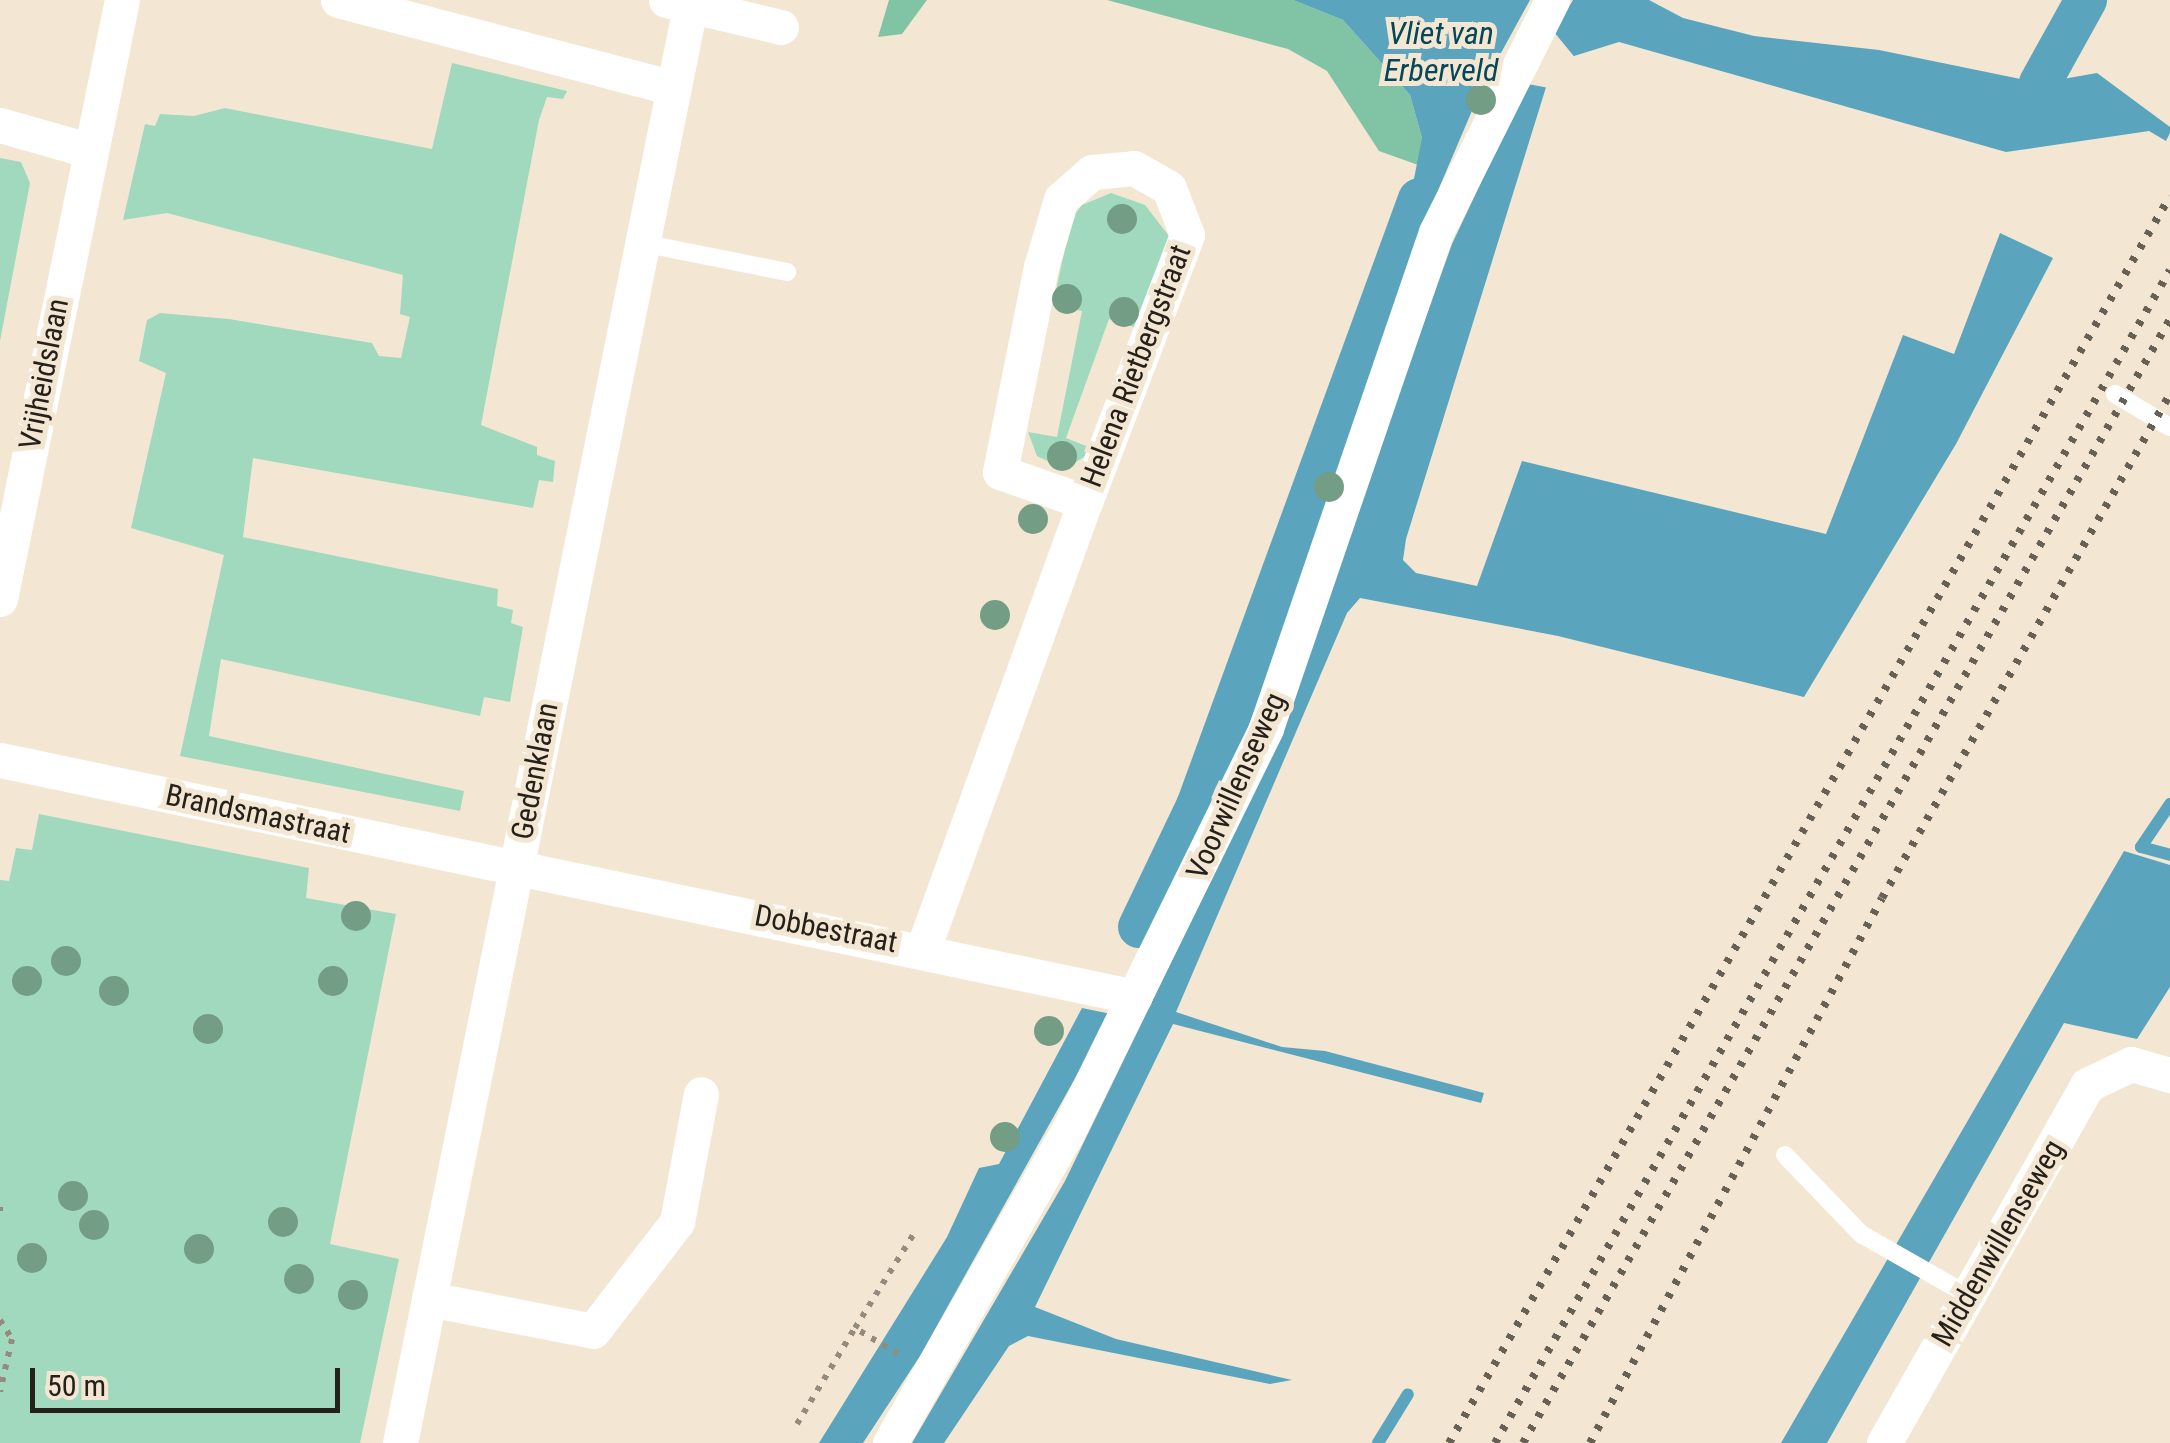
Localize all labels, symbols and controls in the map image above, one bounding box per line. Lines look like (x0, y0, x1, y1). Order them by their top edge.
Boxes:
water label: Vliet van Erberveld (1384, 15, 1498, 90)
street label: Helena Rietbergstraat (1073, 240, 1199, 492)
street label: Vrijheidslaan (12, 295, 76, 453)
street label: Voorwillenseweg (1179, 687, 1293, 885)
street label: Gedenklaan (504, 699, 566, 843)
street label: Brandsmastraat (162, 777, 354, 851)
street label: Dobbestraat (752, 898, 900, 960)
street label: Middenwillenseweg (1924, 1133, 2072, 1353)
scale bar (35, 1348, 345, 1410)
text: 50 m (47, 1368, 106, 1403)

